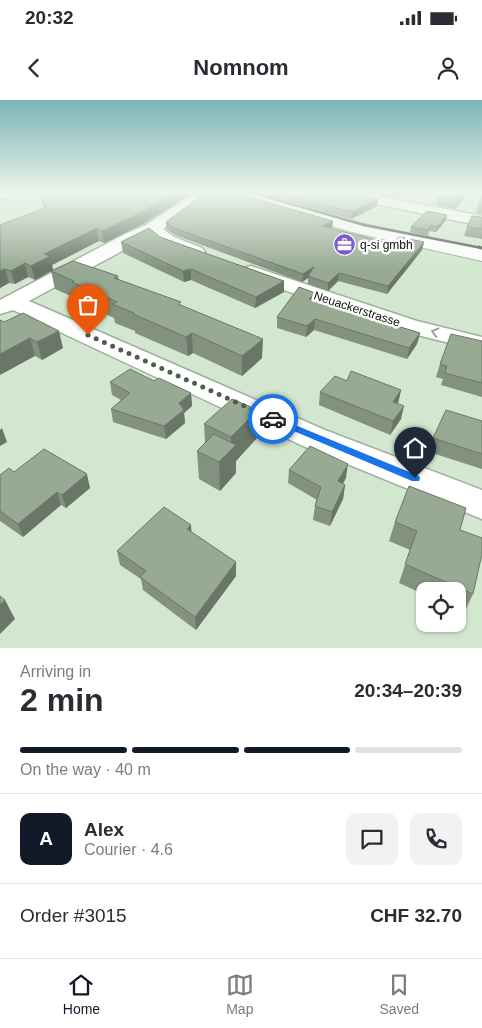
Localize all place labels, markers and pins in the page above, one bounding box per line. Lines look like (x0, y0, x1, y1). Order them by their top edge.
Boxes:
office icon: q-si gmbh (332, 233, 356, 257)
place label: q-si gmbh (360, 238, 413, 252)
pin (67, 284, 109, 335)
pin (394, 427, 436, 478)

